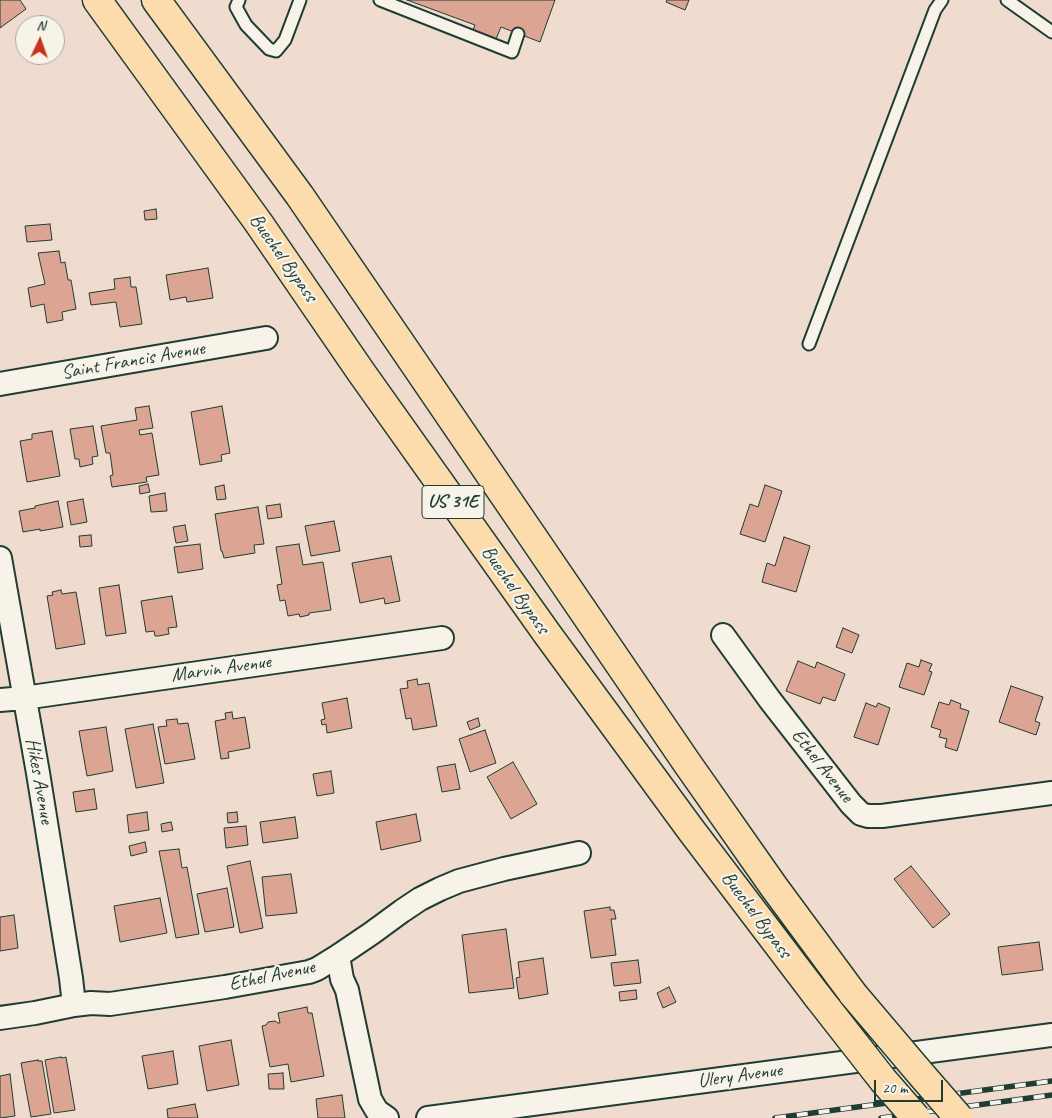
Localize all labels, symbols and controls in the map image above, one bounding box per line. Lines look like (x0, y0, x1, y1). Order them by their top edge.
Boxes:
north arrow (15, 15, 65, 65)
text: N (36, 17, 46, 34)
street label: Buechel Bypass (244, 209, 322, 307)
street label: Saint Francis Avenue (60, 337, 206, 385)
road number: US 31E (422, 486, 484, 518)
street label: Buechel Bypass (476, 541, 554, 639)
street label: Marvin Avenue (170, 650, 272, 688)
street label: Ethel Avenue (786, 724, 858, 808)
street label: Hikes Avenue (20, 736, 58, 826)
street label: Buechel Bypass (716, 867, 796, 963)
street label: Ethel Avenue (227, 955, 317, 997)
street label: Ulery Avenue (696, 1058, 784, 1094)
scale bar (877, 1070, 946, 1102)
text: 20 m (882, 1079, 908, 1098)

